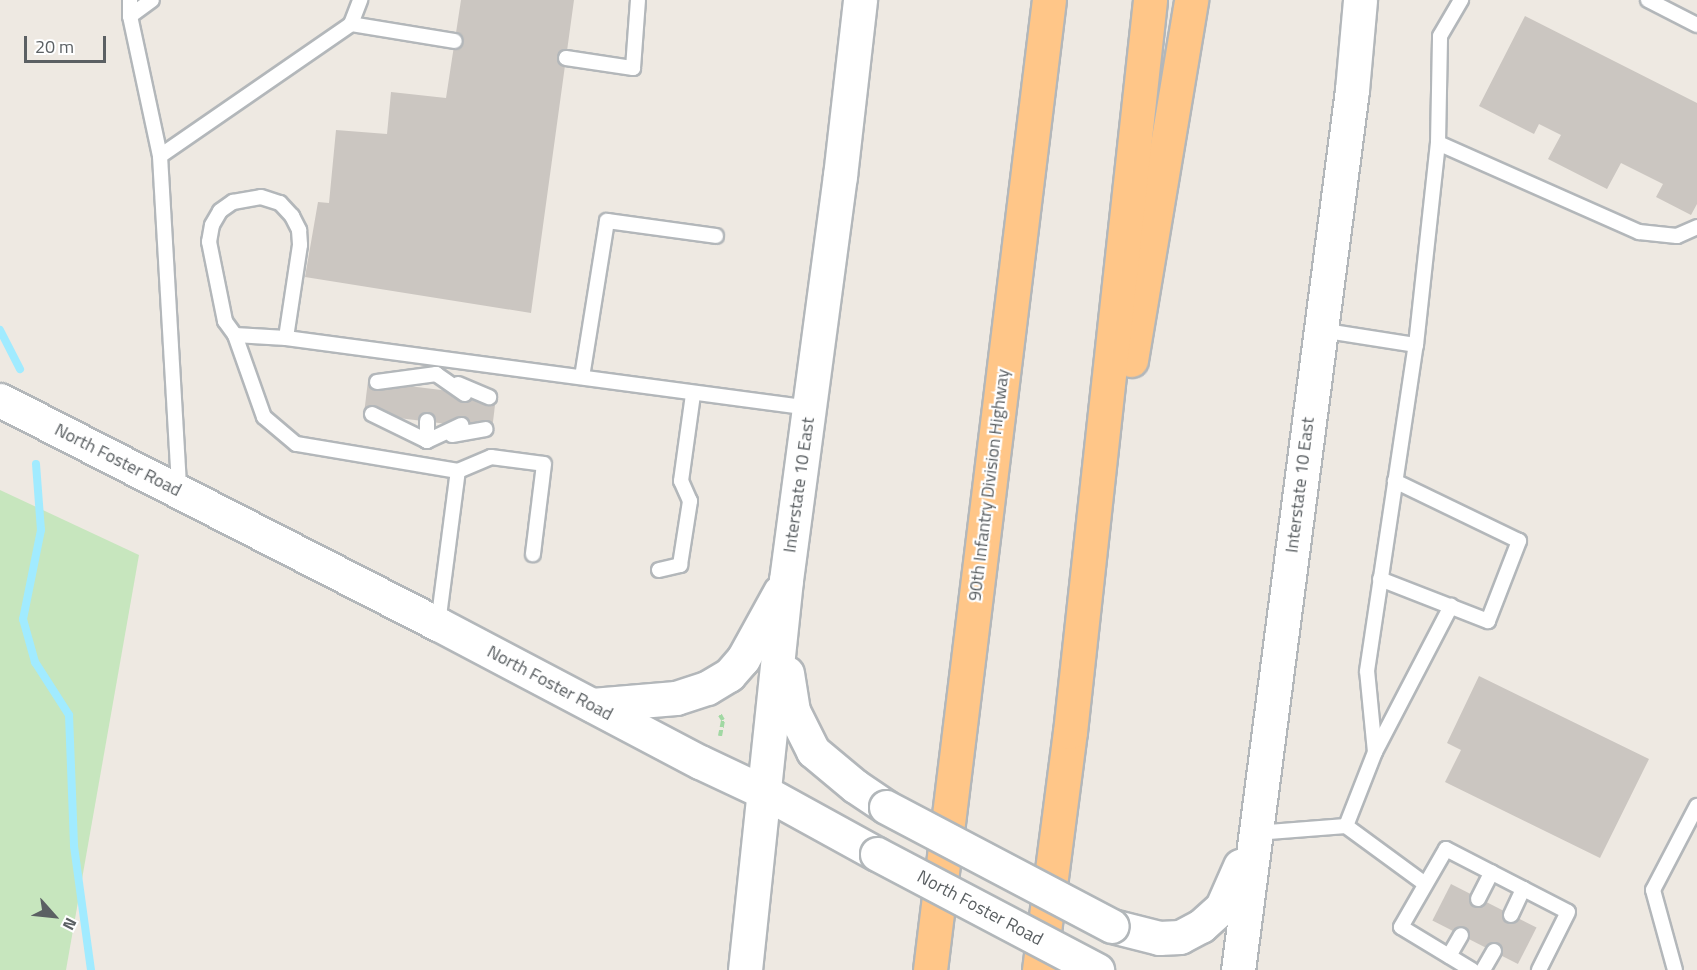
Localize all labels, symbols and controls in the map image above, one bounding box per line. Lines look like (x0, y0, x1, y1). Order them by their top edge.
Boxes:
scale bar (27, 24, 110, 62)
text: 20 m (35, 33, 74, 60)
street label: 90th Infantry Division Highway (964, 368, 1014, 602)
street label: Interstate 10 East (779, 416, 819, 554)
street label: Interstate 10 East (1281, 416, 1319, 554)
street label: North Foster Road (51, 419, 185, 501)
street label: North Foster Road (483, 641, 617, 725)
street label: North Foster Road (913, 866, 1047, 950)
north arrow (24, 886, 84, 946)
text: N (57, 914, 83, 935)

